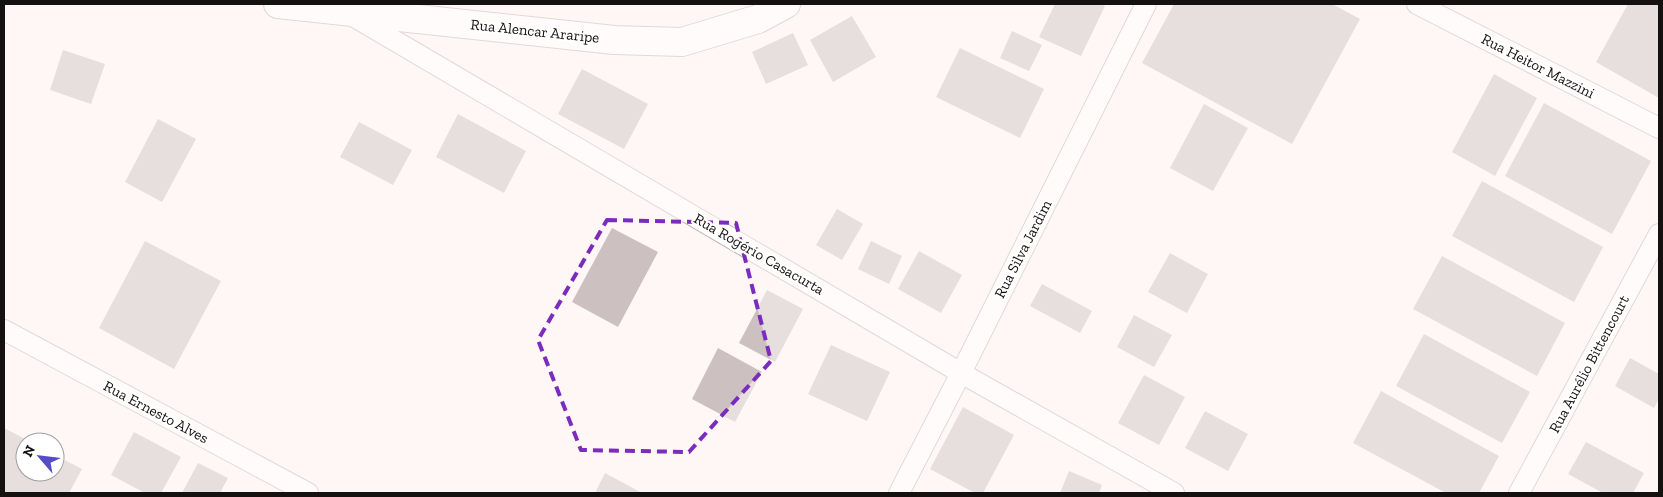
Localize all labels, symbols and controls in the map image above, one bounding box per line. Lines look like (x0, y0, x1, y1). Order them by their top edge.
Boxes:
street label: Rua Alencar Araripe (470, 15, 600, 47)
street label: Rua Heitor Mazzini (1478, 30, 1598, 102)
street label: Rua Silva Jardim (991, 197, 1055, 301)
street label: Rua Rogério Casacurta (691, 209, 827, 299)
street label: Rua Aurélio Bittencourt (1545, 292, 1633, 436)
street label: Rua Ernesto Alves (100, 377, 212, 447)
north arrow (15, 432, 65, 482)
text: N (19, 442, 39, 460)

